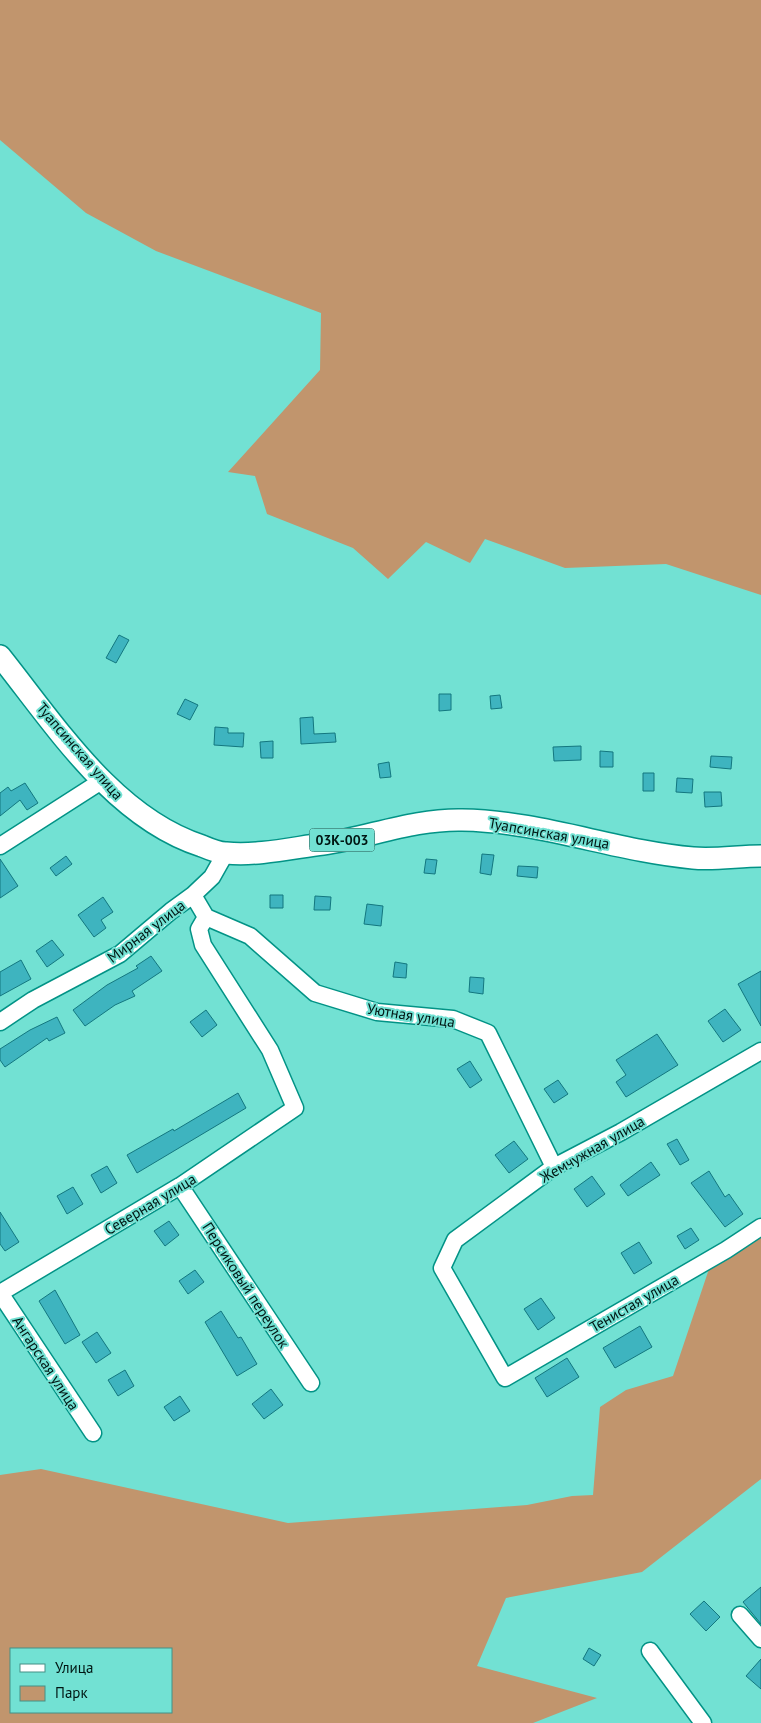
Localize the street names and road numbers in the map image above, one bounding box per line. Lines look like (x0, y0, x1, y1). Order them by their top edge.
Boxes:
street label: Туапсинская улица (33, 699, 127, 803)
street label: Туапсинская улица (487, 813, 611, 853)
road number: 03К-003 (310, 828, 374, 852)
street label: Мирная улица (103, 895, 189, 967)
street label: Уютная улица (366, 999, 456, 1031)
street label: Жемчужная улица (535, 1111, 648, 1187)
street label: Северная улица (101, 1169, 199, 1239)
street label: Персиковый переулок (198, 1219, 294, 1352)
street label: Тенистая улица (586, 1270, 682, 1336)
street label: Ангарская улица (8, 1312, 84, 1414)

